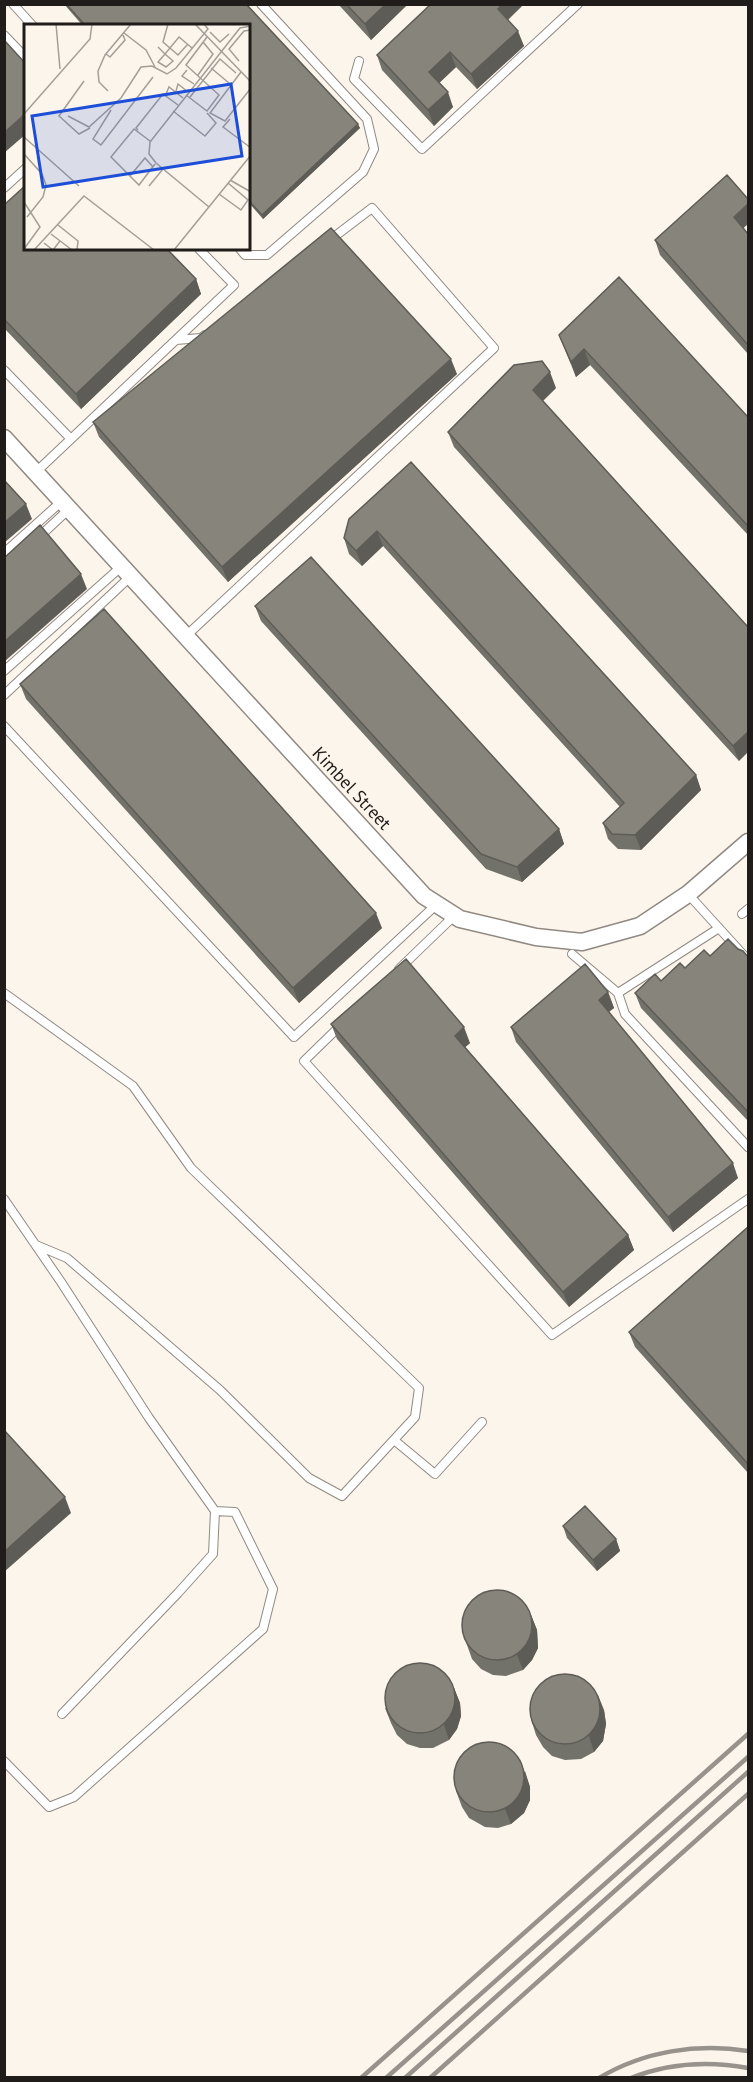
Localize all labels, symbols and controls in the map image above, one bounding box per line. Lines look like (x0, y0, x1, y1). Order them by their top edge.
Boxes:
inset map (24, 24, 250, 250)
street label: Kimbel Street (308, 742, 396, 834)

